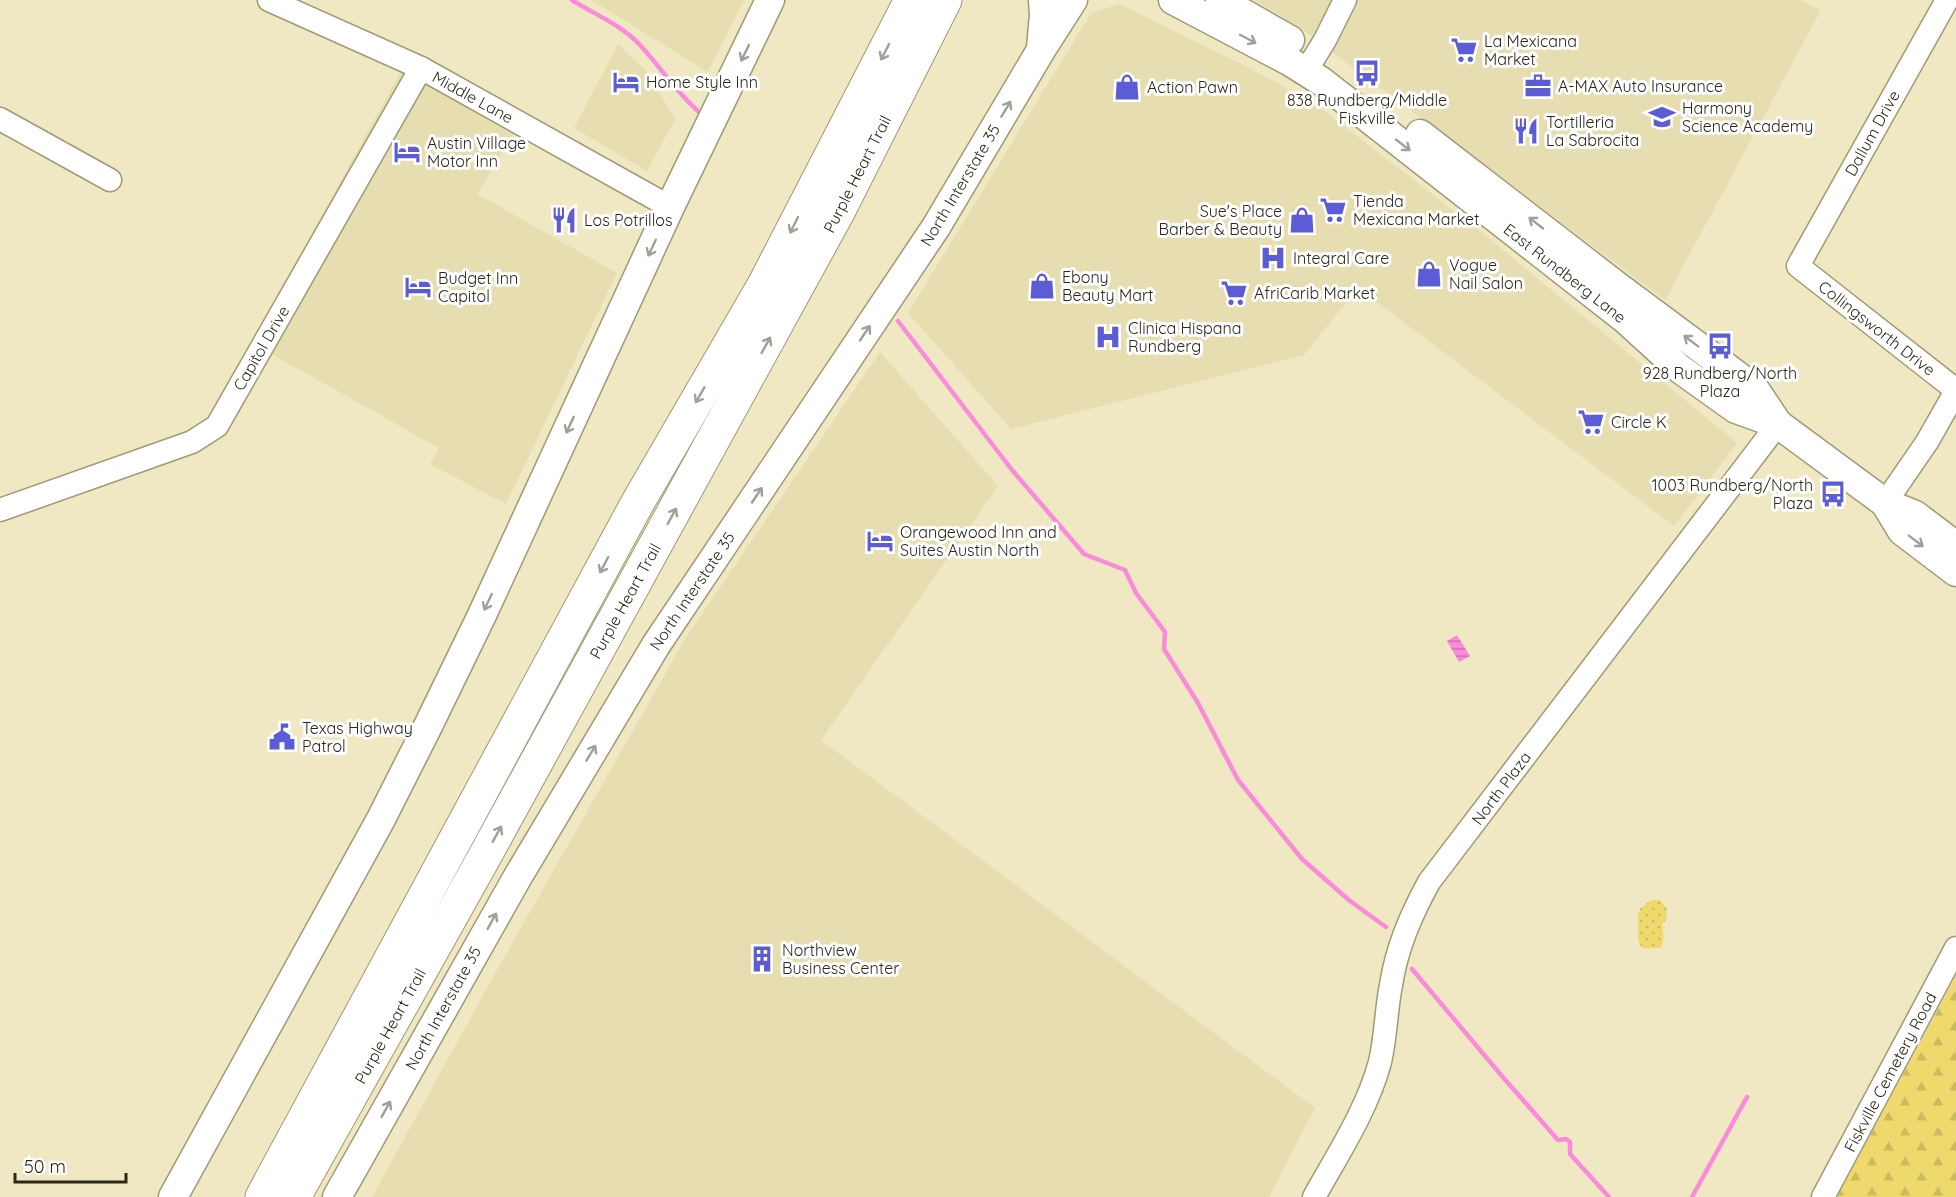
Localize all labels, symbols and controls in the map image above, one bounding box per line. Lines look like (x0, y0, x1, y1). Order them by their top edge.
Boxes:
place label: La Mexicana Market (1484, 31, 1577, 69)
one-way arrow (1238, 34, 1256, 45)
supermarket icon: La Mexicana Market (1449, 35, 1479, 65)
one-way arrow (738, 43, 750, 61)
one-way arrow (878, 43, 890, 61)
bus stop icon: 838 Rundberg/Middle Fiskville (1352, 58, 1382, 88)
street label: Middle Lane (429, 67, 517, 127)
hotel icon: Home Style Inn (611, 67, 641, 97)
office icon: A-MAX Auto Insurance (1523, 71, 1553, 101)
place label: Home Style Inn (646, 72, 758, 92)
shop icon: Action Pawn (1112, 72, 1142, 102)
place label: A-MAX Auto Insurance (1558, 76, 1723, 96)
place label: Action Pawn (1147, 77, 1238, 97)
street label: Dallum Drive (1840, 87, 1904, 179)
place label: 838 Rundberg/Middle Fiskville (1287, 90, 1447, 128)
place label: Harmony Science Academy (1682, 98, 1813, 136)
one-way arrow (1000, 101, 1012, 118)
school or university icon: Harmony Science Academy (1647, 102, 1677, 132)
street label: Purple Heart Trail (819, 112, 895, 236)
place label: Tortilleria La Sabrocita (1546, 112, 1639, 150)
restaurant icon: Tortilleria La Sabrocita (1511, 116, 1541, 146)
street label: North Interstate 35 (916, 120, 1004, 250)
place label: Austin Village Motor Inn (427, 133, 526, 171)
hotel icon: Austin Village Motor Inn (392, 137, 422, 167)
one-way arrow (1394, 138, 1410, 151)
place label: Tienda Mexicana Market (1353, 191, 1479, 229)
supermarket icon: Tienda Mexicana Market (1318, 195, 1348, 225)
place label: Sue's Place Barber & Beauty (1159, 201, 1282, 239)
restaurant icon: Los Potrillos (549, 205, 579, 235)
shop icon: Sue's Place Barber & Beauty (1287, 205, 1317, 235)
place label: Los Potrillos (584, 210, 672, 230)
one-way arrow (788, 216, 800, 234)
one-way arrow (1528, 216, 1544, 229)
street label: East Rundberg Lane (1500, 219, 1630, 327)
one-way arrow (645, 238, 657, 256)
hospital icon: Integral Care (1258, 243, 1288, 273)
place label: Integral Care (1293, 248, 1389, 268)
place label: Vogue Nail Salon (1449, 255, 1523, 293)
shop icon: Vogue Nail Salon (1414, 259, 1444, 289)
place label: Ebony Beauty Mart (1062, 267, 1154, 305)
place label: Budget Inn Capitol (438, 268, 518, 306)
shop icon: Ebony Beauty Mart (1027, 271, 1057, 301)
hotel icon: Budget Inn Capitol (403, 272, 433, 302)
street label: Collingsworth Drive (1815, 276, 1939, 380)
supermarket icon: AfriCarib Market (1219, 278, 1249, 308)
place label: AfriCarib Market (1254, 283, 1375, 303)
street label: Capitol Drive (229, 302, 293, 394)
place label: Clinica Hispana Rundberg (1128, 318, 1241, 356)
hospital icon: Clinica Hispana Rundberg (1093, 322, 1123, 352)
one-way arrow (859, 325, 871, 342)
bus stop icon: 928 Rundberg/North Plaza (1705, 331, 1735, 361)
one-way arrow (1683, 335, 1699, 347)
one-way arrow (760, 337, 772, 354)
place label: 928 Rundberg/North Plaza (1643, 363, 1797, 401)
one-way arrow (694, 386, 705, 404)
supermarket icon: Circle K (1576, 407, 1606, 437)
place label: Circle K (1611, 412, 1667, 432)
one-way arrow (564, 415, 575, 433)
place label: 1003 Rundberg/North Plaza (1652, 475, 1813, 513)
bus stop icon: 1003 Rundberg/North Plaza (1818, 479, 1848, 509)
one-way arrow (751, 487, 763, 504)
one-way arrow (666, 508, 678, 525)
place label: Orangewood Inn and Suites Austin North (900, 522, 1057, 560)
hotel icon: Orangewood Inn and Suites Austin North (865, 526, 895, 556)
street label: North Interstate 35 (645, 528, 739, 654)
one-way arrow (1908, 535, 1924, 548)
street label: Purple Heart Trail (585, 540, 665, 662)
one-way arrow (598, 556, 610, 573)
one-way arrow (482, 592, 493, 610)
place label: Texas Highway Patrol (302, 718, 413, 756)
public building icon: Texas Highway Patrol (267, 722, 297, 752)
one-way arrow (585, 745, 597, 762)
street label: North Plaza (1467, 747, 1535, 829)
one-way arrow (491, 826, 503, 843)
one-way arrow (486, 913, 498, 930)
place label: Northview Business Center (782, 940, 899, 978)
street label: North Interstate 35 (401, 943, 485, 1073)
building icon: Northview Business Center (747, 944, 777, 974)
street label: Purple Heart Trail (350, 965, 430, 1087)
street label: Fiskville Cemetery Road (1839, 989, 1941, 1155)
one-way arrow (381, 1101, 392, 1119)
scale bar (15, 1146, 126, 1184)
text: 50 m (24, 1155, 66, 1178)

